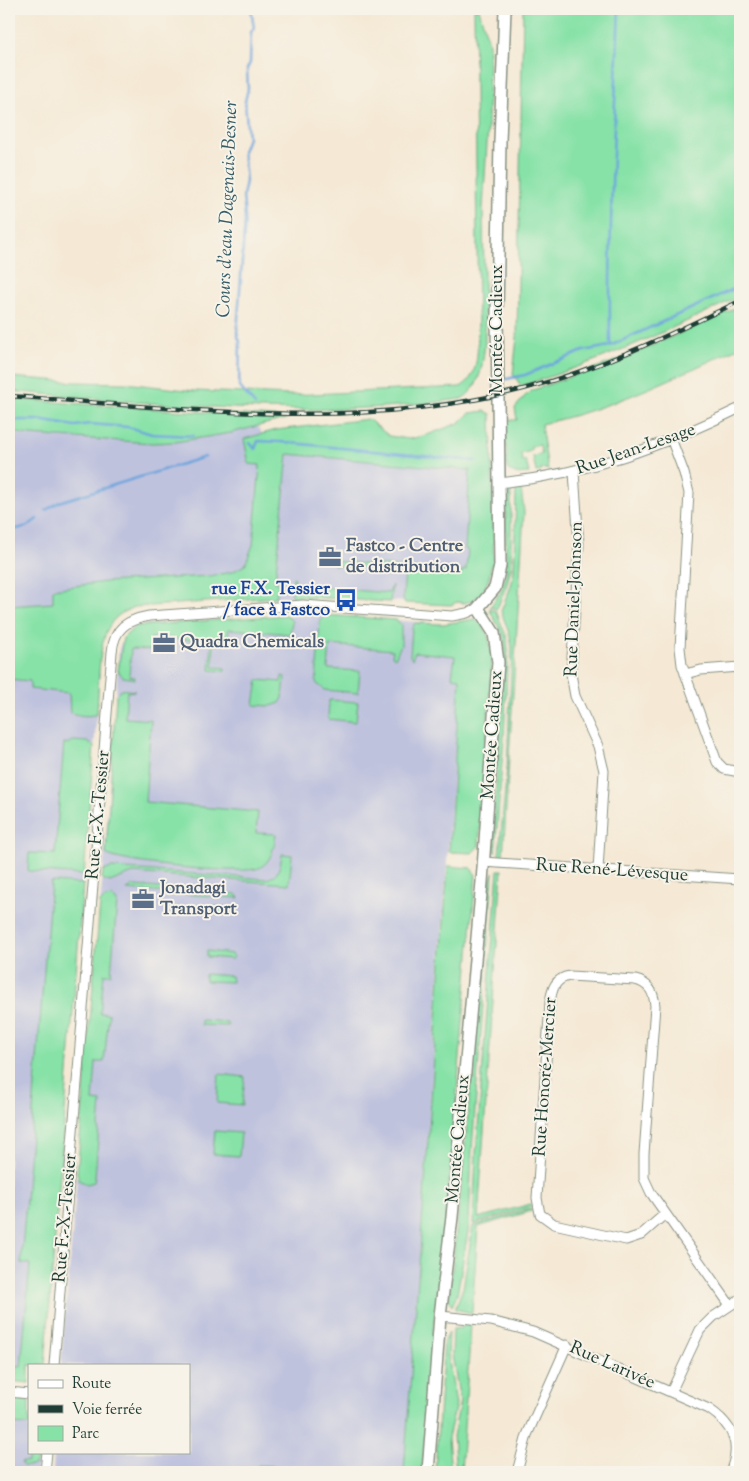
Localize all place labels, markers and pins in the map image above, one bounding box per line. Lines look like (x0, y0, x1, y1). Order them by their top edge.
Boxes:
place label: Fastco - Centre de distribution (346, 534, 464, 581)
office icon: Fastco - Centre de distribution (317, 544, 343, 570)
place label: rue F.X. Tessier / face à Fastco (211, 577, 330, 624)
bus stop icon: rue F.X. Tessier / face à Fastco (333, 587, 359, 613)
office icon: Quadra Chemicals (151, 630, 177, 656)
place label: Quadra Chemicals (180, 630, 324, 656)
place label: Jonadagi Transport (158, 876, 237, 923)
office icon: Jonadagi Transport (130, 886, 156, 912)

